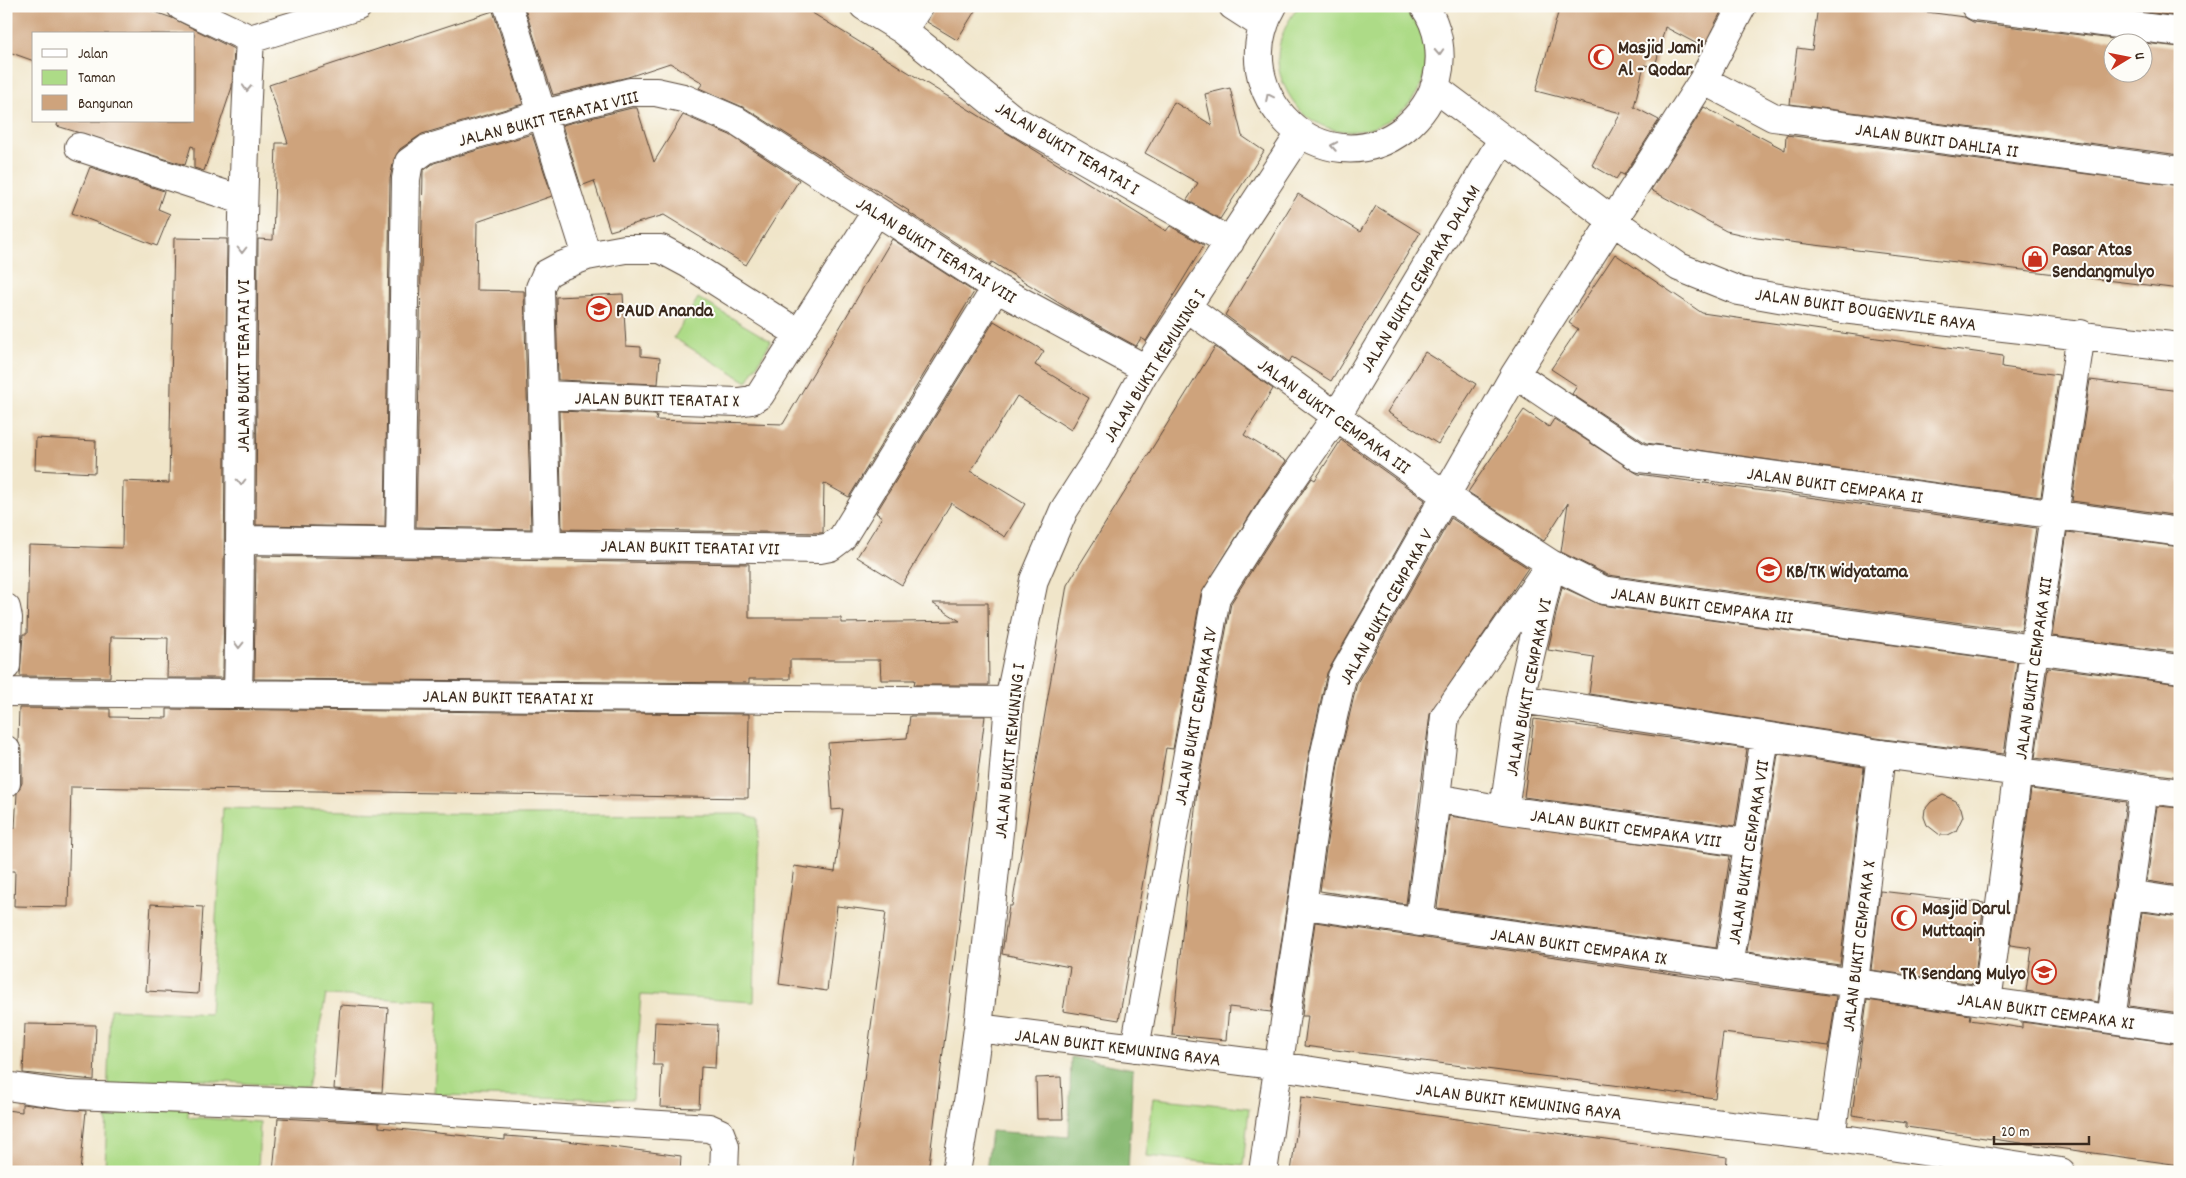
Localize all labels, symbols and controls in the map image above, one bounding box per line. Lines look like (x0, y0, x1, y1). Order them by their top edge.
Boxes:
legend (32, 32, 195, 122)
north arrow (2104, 32, 2154, 82)
place label: Masjid Jami' Al - Qodar (1618, 36, 1704, 85)
text: Jalan (78, 44, 108, 66)
mosque icon: Masjid Jami' Al - Qodar (1588, 44, 1614, 70)
one-way arrow (1433, 48, 1444, 56)
text: U (2128, 51, 2149, 61)
text: Taman (78, 68, 115, 90)
one-way arrow (241, 84, 252, 92)
street label: JALAN BUKIT TERATAI VIII (456, 85, 642, 156)
text: Bangunan (78, 94, 133, 116)
one-way arrow (1265, 94, 1275, 103)
street label: JALAN BUKIT TERATAI I (989, 96, 1143, 204)
street label: JALAN BUKIT DAHLIA II (1853, 118, 2020, 167)
one-way arrow (1330, 141, 1339, 151)
street label: JALAN BUKIT CEMPAKA DALAM (1355, 181, 1489, 379)
street label: JALAN BUKIT TERATAI VIII (850, 192, 1021, 312)
place label: Pasar Atas Sendangmulyo (2052, 238, 2155, 287)
one-way arrow (237, 246, 247, 254)
shop icon: Pasar Atas Sendangmulyo (2022, 246, 2048, 272)
street label: JALAN BUKIT TERATAI VI (232, 279, 259, 453)
street label: JALAN BUKIT BOUGENVILE RAYA (1753, 283, 1978, 340)
street label: JALAN BUKIT KEMUNING I (1098, 285, 1214, 449)
school or university icon: PAUD Ananda (586, 296, 612, 322)
place label: PAUD Ananda (616, 299, 714, 326)
street label: JALAN BUKIT CEMPAKA III (1251, 353, 1415, 483)
street label: JALAN BUKIT TERATAI X (574, 387, 740, 416)
street label: JALAN BUKIT CEMPAKA II (1745, 462, 1924, 513)
one-way arrow (236, 479, 246, 487)
street label: JALAN BUKIT CEMPAKA V (1334, 525, 1442, 691)
street label: JALAN BUKIT TERATAI VII (600, 534, 780, 565)
school or university icon: KB/TK Widyatama (1756, 557, 1782, 583)
place label: KB/TK Widyatama (1786, 560, 1909, 587)
street label: JALAN BUKIT CEMPAKA XII (2009, 575, 2062, 762)
street label: JALAN BUKIT CEMPAKA III (1609, 581, 1794, 634)
street label: JALAN BUKIT CEMPAKA VI (1500, 596, 1561, 779)
street label: JALAN BUKIT CEMPAKA IV (1168, 625, 1226, 808)
one-way arrow (234, 642, 244, 649)
street label: JALAN BUKIT KEMUNING I (989, 662, 1034, 840)
street label: JALAN BUKIT TERATAI XI (422, 685, 594, 714)
street label: JALAN BUKIT CEMPAKA VII (1723, 758, 1778, 947)
street label: JALAN BUKIT CEMPAKA VIII (1528, 804, 1723, 857)
street label: JALAN BUKIT CEMPAKA X (1837, 859, 1884, 1034)
place label: Masjid Darul Muttaqin (1922, 897, 2011, 946)
mosque icon: Masjid Darul Muttaqin (1891, 905, 1917, 931)
street label: JALAN BUKIT CEMPAKA IX (1488, 923, 1669, 974)
school or university icon: TK Sendang Mulyo (2031, 959, 2057, 985)
place label: TK Sendang Mulyo (1900, 962, 2027, 989)
street label: JALAN BUKIT CEMPAKA XI (1955, 988, 2136, 1039)
street label: JALAN BUKIT KEMUNING RAYA (1013, 1023, 1222, 1076)
street label: JALAN BUKIT KEMUNING RAYA (1414, 1077, 1623, 1130)
scale bar (1994, 1113, 2088, 1145)
text: 20 m (2001, 1122, 2029, 1144)

